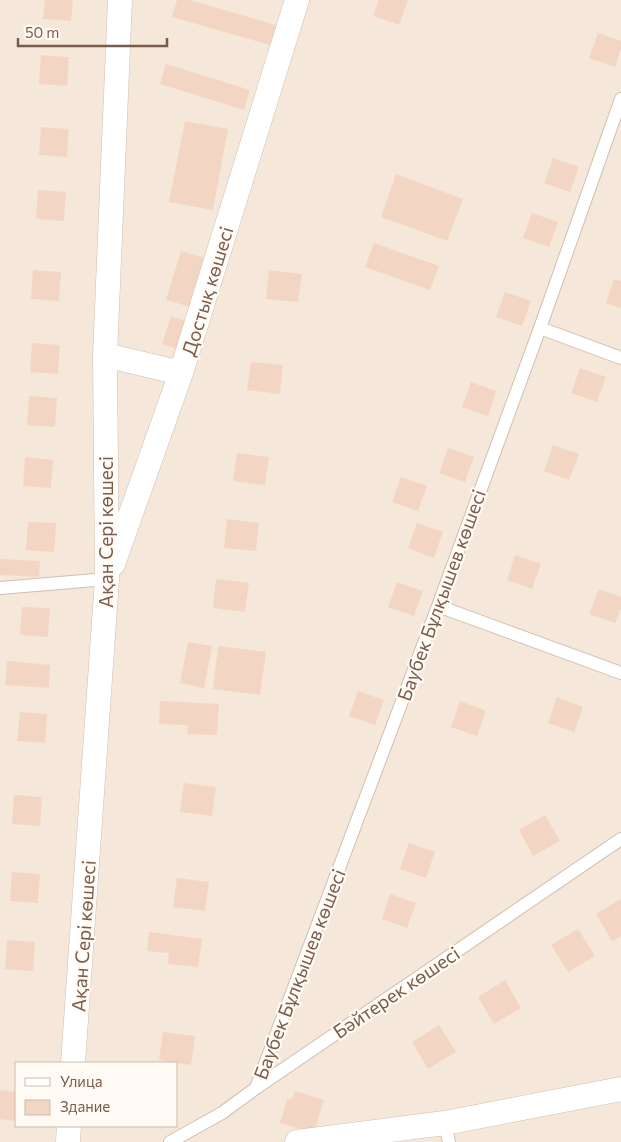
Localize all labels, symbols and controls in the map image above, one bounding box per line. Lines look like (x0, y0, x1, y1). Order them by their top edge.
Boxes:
scale bar (18, 15, 166, 47)
text: 50 m (25, 23, 59, 41)
street label: Достық көшесі (176, 224, 238, 358)
street label: Ақан Сері көшесі (94, 456, 117, 608)
street label: Баубек Бұлқышев көшесі (392, 486, 490, 704)
street label: Ақан Сері көшесі (66, 859, 100, 1013)
street label: Баубек Бұлқышев көшесі (248, 866, 350, 1082)
street label: Бәйтерек көшесі (328, 941, 464, 1043)
legend (15, 1062, 178, 1127)
text: Улица (60, 1072, 102, 1090)
text: Здание (60, 1097, 110, 1115)

